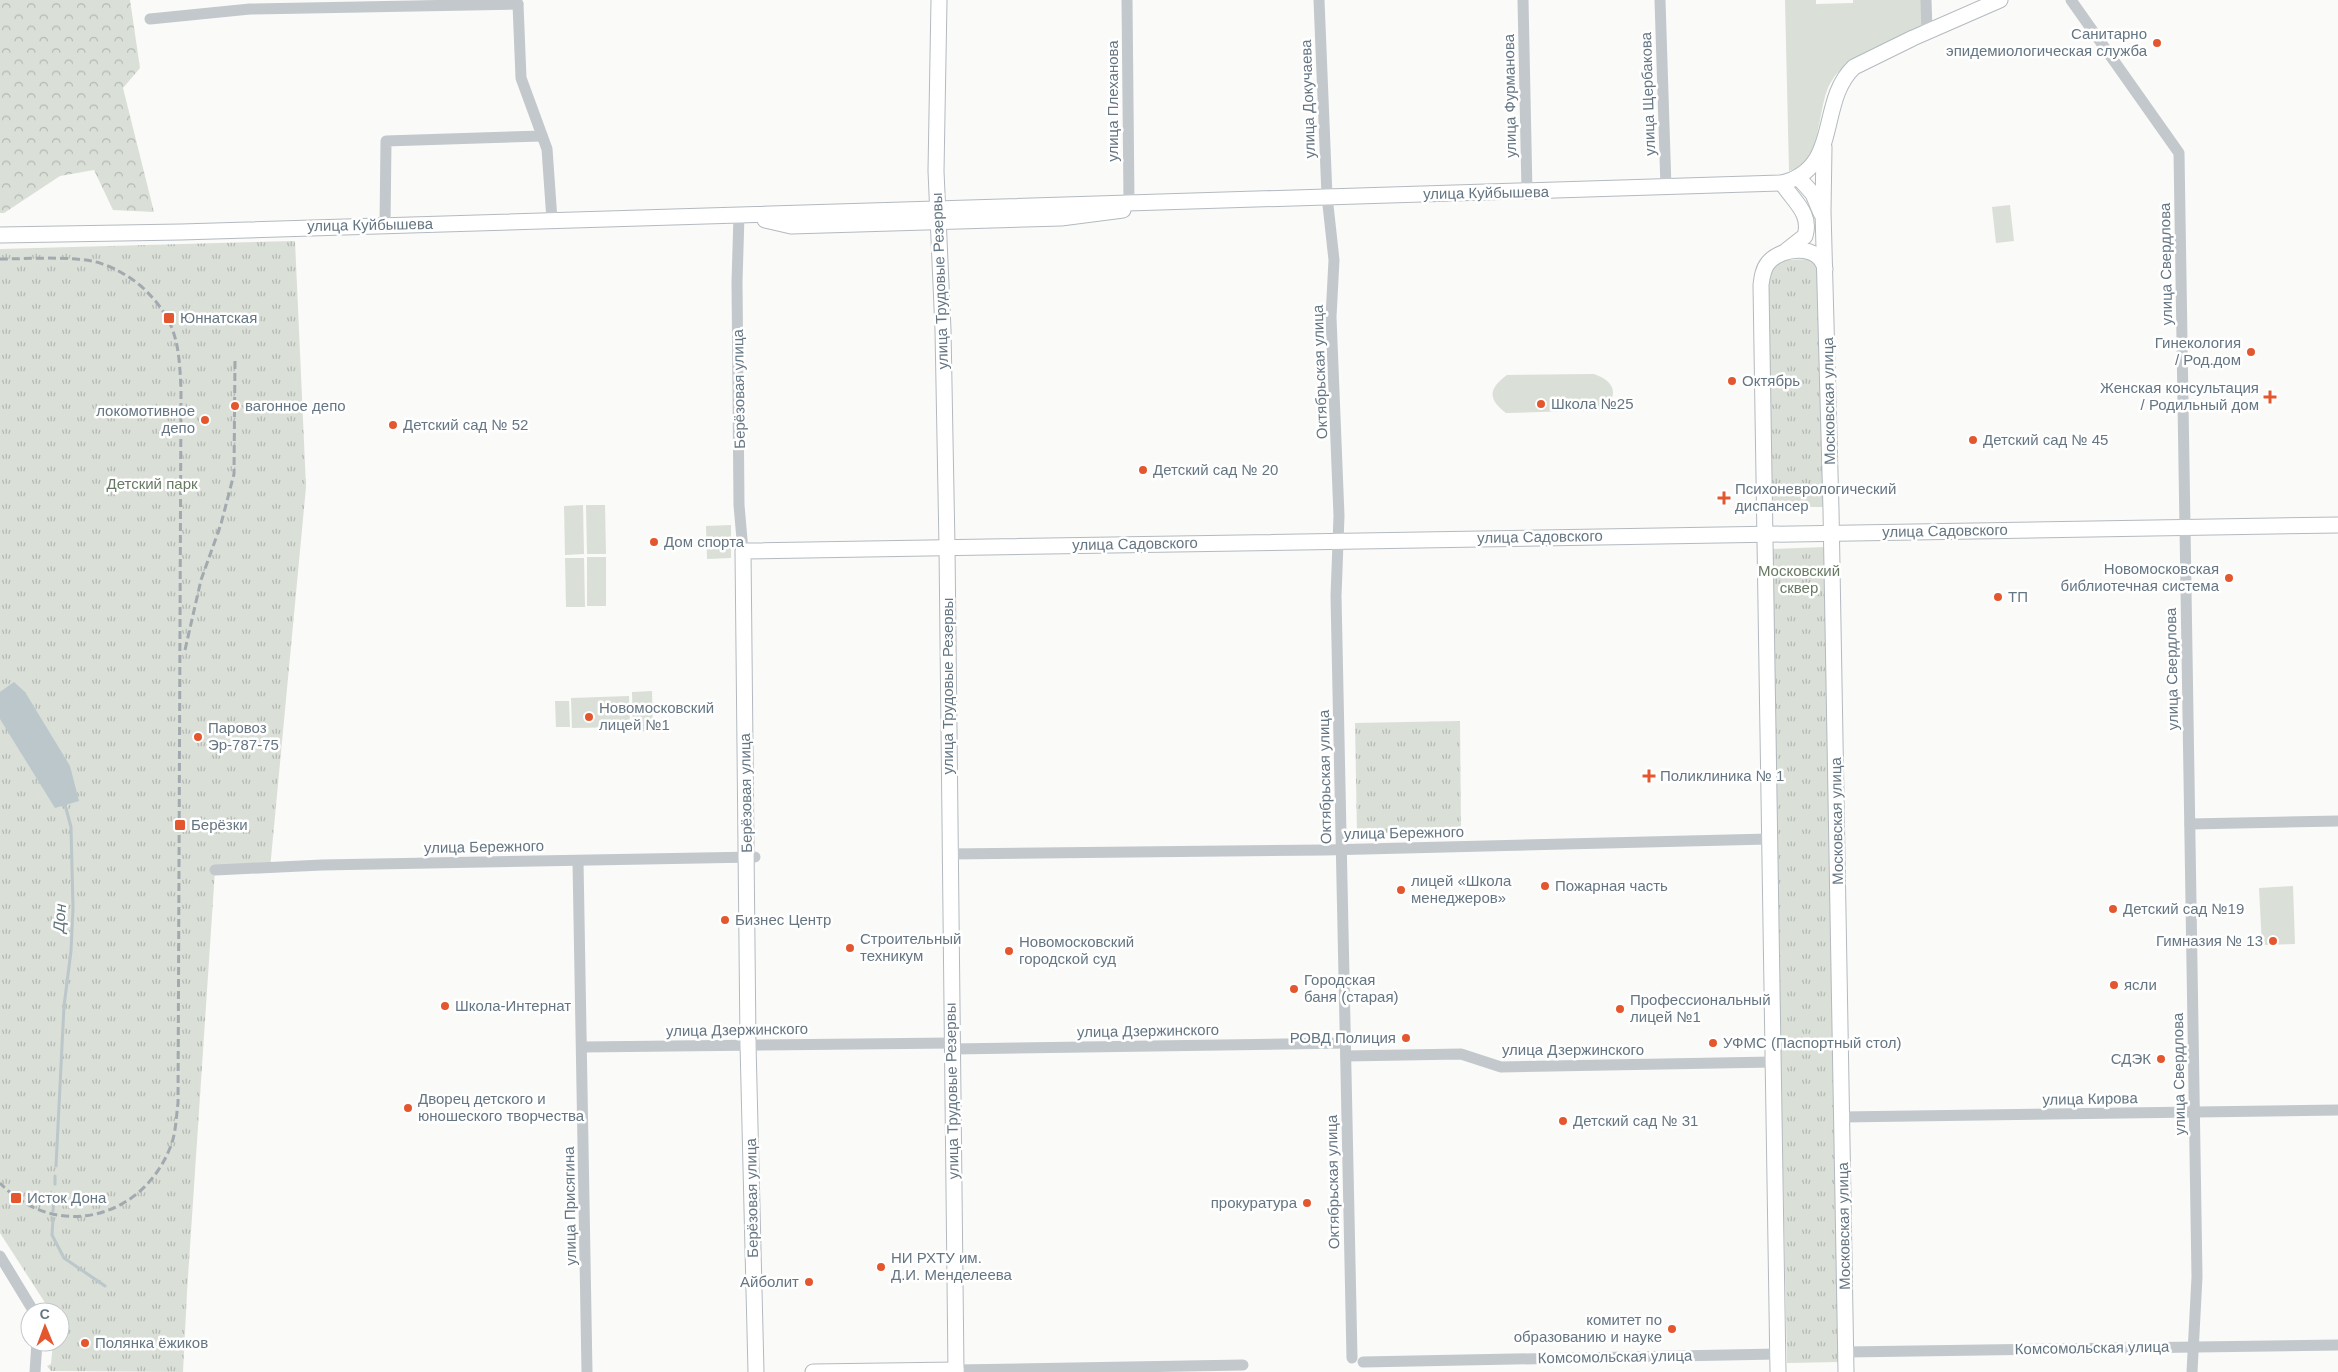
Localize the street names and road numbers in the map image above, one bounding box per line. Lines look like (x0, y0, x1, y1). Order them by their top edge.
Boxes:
street label: улица Щербакова (1637, 31, 1658, 156)
street label: улица Фурманова (1500, 33, 1519, 158)
street label: улица Докучаева (1297, 39, 1318, 159)
street label: улица Плеханова (1104, 40, 1121, 162)
street label: улица Куйбышева (1423, 183, 1550, 202)
street label: улица Трудовые Резервы (928, 192, 951, 370)
street label: улица Свердлова (2156, 202, 2175, 325)
street label: улица Куйбышева (307, 215, 434, 234)
street label: Октябрьская улица (1309, 304, 1330, 439)
street label: Берёзовая улица (729, 328, 748, 449)
street label: Московская улица (1819, 336, 1838, 465)
street label: улица Садовского (1882, 521, 2008, 540)
street label: улица Садовского (1477, 527, 1603, 546)
street label: улица Садовского (1072, 534, 1198, 553)
street label: улица Трудовые Резервы (939, 598, 956, 774)
street label: улица Свердлова (2162, 607, 2181, 730)
street label: Октябрьская улица (1315, 709, 1334, 844)
street label: Берёзовая улица (736, 732, 755, 853)
street label: Московская улица (1827, 756, 1846, 885)
street label: улица Бережного (1344, 823, 1464, 842)
street label: улица Бережного (424, 837, 544, 856)
street label: улица Трудовые Резервы (941, 1002, 962, 1180)
street label: улица Свердлова (2169, 1012, 2188, 1135)
street label: улица Дзержинского (666, 1020, 808, 1039)
street label: улица Дзержинского (1077, 1021, 1219, 1040)
street label: улица Дзержинского (1502, 1041, 1644, 1058)
street label: улица Кирова (2042, 1089, 2138, 1108)
street label: Октябрьская улица (1323, 1114, 1342, 1249)
street label: Берёзовая улица (742, 1137, 761, 1258)
street label: улица Присягина (560, 1146, 579, 1266)
street label: Московская улица (1834, 1161, 1853, 1290)
street label: Комсомольская улица (2015, 1338, 2170, 1357)
street label: Комсомольская улица (1538, 1347, 1693, 1366)

